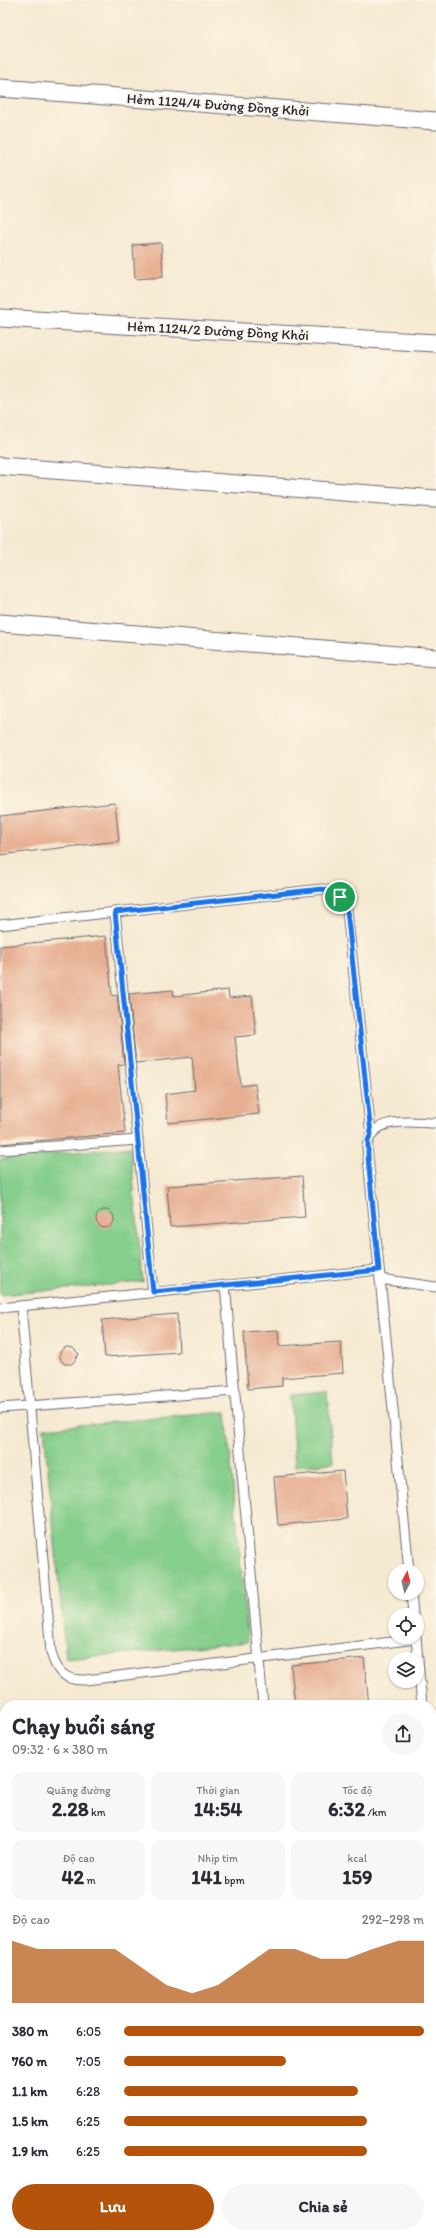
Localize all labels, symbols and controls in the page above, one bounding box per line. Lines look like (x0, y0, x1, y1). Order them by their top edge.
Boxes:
street label: Hẻm 1124/4 Đường Đồng Khởi (126, 90, 310, 120)
street label: Hẻm 1124/2 Đường Đồng Khởi (127, 318, 309, 344)
pin (323, 880, 357, 914)
icon: arrive (329, 886, 351, 908)
north arrow (388, 1564, 424, 1600)
map controls (388, 1564, 424, 1688)
button: locate (388, 1608, 424, 1644)
button: layers (388, 1652, 424, 1688)
text: Chạy buổi sáng (12, 1713, 154, 1740)
button: share (382, 1713, 424, 1755)
text: 09:32 · 6 × 380 m (12, 1742, 108, 1757)
text: Quãng đường (47, 1784, 111, 1797)
text: Thời gian (196, 1784, 240, 1797)
text: Tốc độ (342, 1784, 372, 1797)
text: 2.28 (52, 1797, 89, 1821)
text: 14:54 (194, 1797, 242, 1821)
text: 6:32 (328, 1797, 365, 1821)
text: km (89, 1806, 106, 1819)
text: /km (365, 1806, 387, 1819)
text: Độ cao (63, 1852, 95, 1865)
text: Nhịp tim (198, 1852, 238, 1865)
text: kcal (348, 1852, 367, 1865)
text: 42 (62, 1865, 84, 1889)
text: 141 (191, 1865, 222, 1889)
text: 159 (342, 1865, 372, 1889)
text: m (84, 1874, 96, 1887)
text: bpm (222, 1874, 245, 1887)
text: Độ cao (12, 1912, 50, 1927)
text: 292–298 m (362, 1912, 424, 1927)
text: 380 m (12, 2024, 48, 2039)
text: 6:05 (76, 2024, 101, 2039)
text: 760 m (12, 2054, 47, 2069)
text: 7:05 (76, 2054, 100, 2069)
text: 1.1 km (12, 2084, 47, 2099)
text: 6:28 (76, 2084, 100, 2099)
text: 1.5 km (12, 2114, 48, 2129)
text: 6:25 (76, 2114, 100, 2129)
text: 1.9 km (12, 2144, 48, 2159)
text: 6:25 (76, 2144, 100, 2159)
button: Lưu (12, 2184, 214, 2230)
button: Chia sẻ (222, 2184, 424, 2230)

